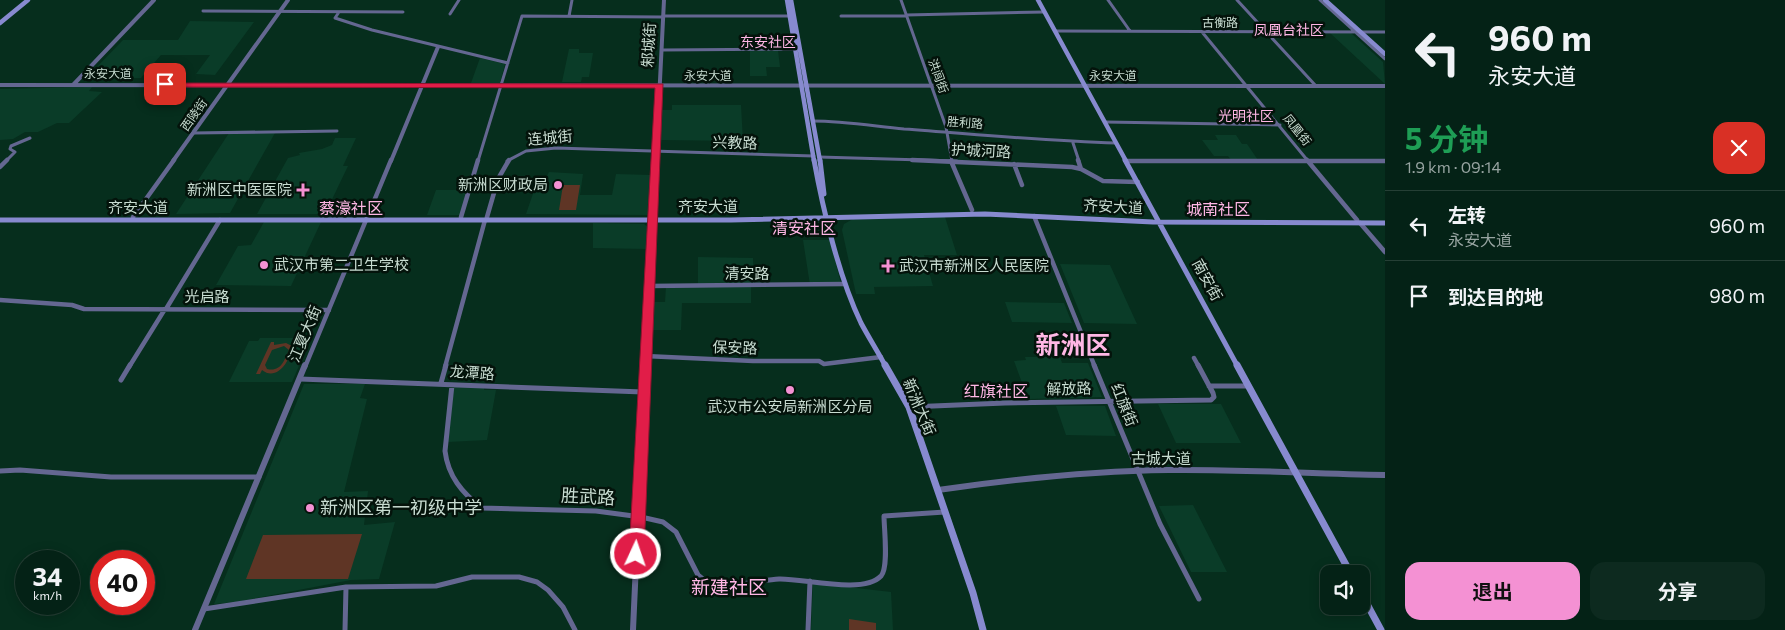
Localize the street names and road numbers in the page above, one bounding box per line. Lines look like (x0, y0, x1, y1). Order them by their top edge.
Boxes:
street label: 古衡路 (1202, 15, 1238, 29)
street label: 邾城街 (638, 22, 658, 68)
street label: 洪闾街 (926, 56, 952, 95)
street label: 永安大道 (84, 66, 132, 80)
street label: 永安大道 (684, 68, 732, 82)
street label: 永安大道 (1089, 68, 1137, 82)
street label: 西陵街 (177, 96, 209, 133)
street label: 凤凰街 (1281, 111, 1315, 148)
street label: 胜利路 (947, 113, 984, 131)
street label: 连城街 (527, 126, 573, 148)
street label: 兴教路 (712, 132, 758, 152)
street label: 护城河路 (951, 139, 1011, 161)
street label: 齐安大道 (1083, 195, 1143, 217)
street label: 齐安大道 (678, 197, 738, 215)
street label: 齐安大道 (108, 198, 168, 216)
street label: 南安街 (1189, 255, 1227, 304)
street label: 清安路 (724, 264, 770, 282)
street label: 光启路 (184, 287, 230, 305)
street label: 江夏大街 (284, 302, 324, 365)
street label: 保安路 (712, 337, 758, 357)
street label: 龙潭路 (449, 361, 495, 383)
street label: 新洲大街 (900, 375, 940, 438)
street label: 解放路 (1046, 379, 1092, 397)
street label: 红旗街 (1108, 380, 1142, 429)
street label: 古城大道 (1131, 449, 1191, 467)
street label: 胜武路 (561, 484, 616, 508)

